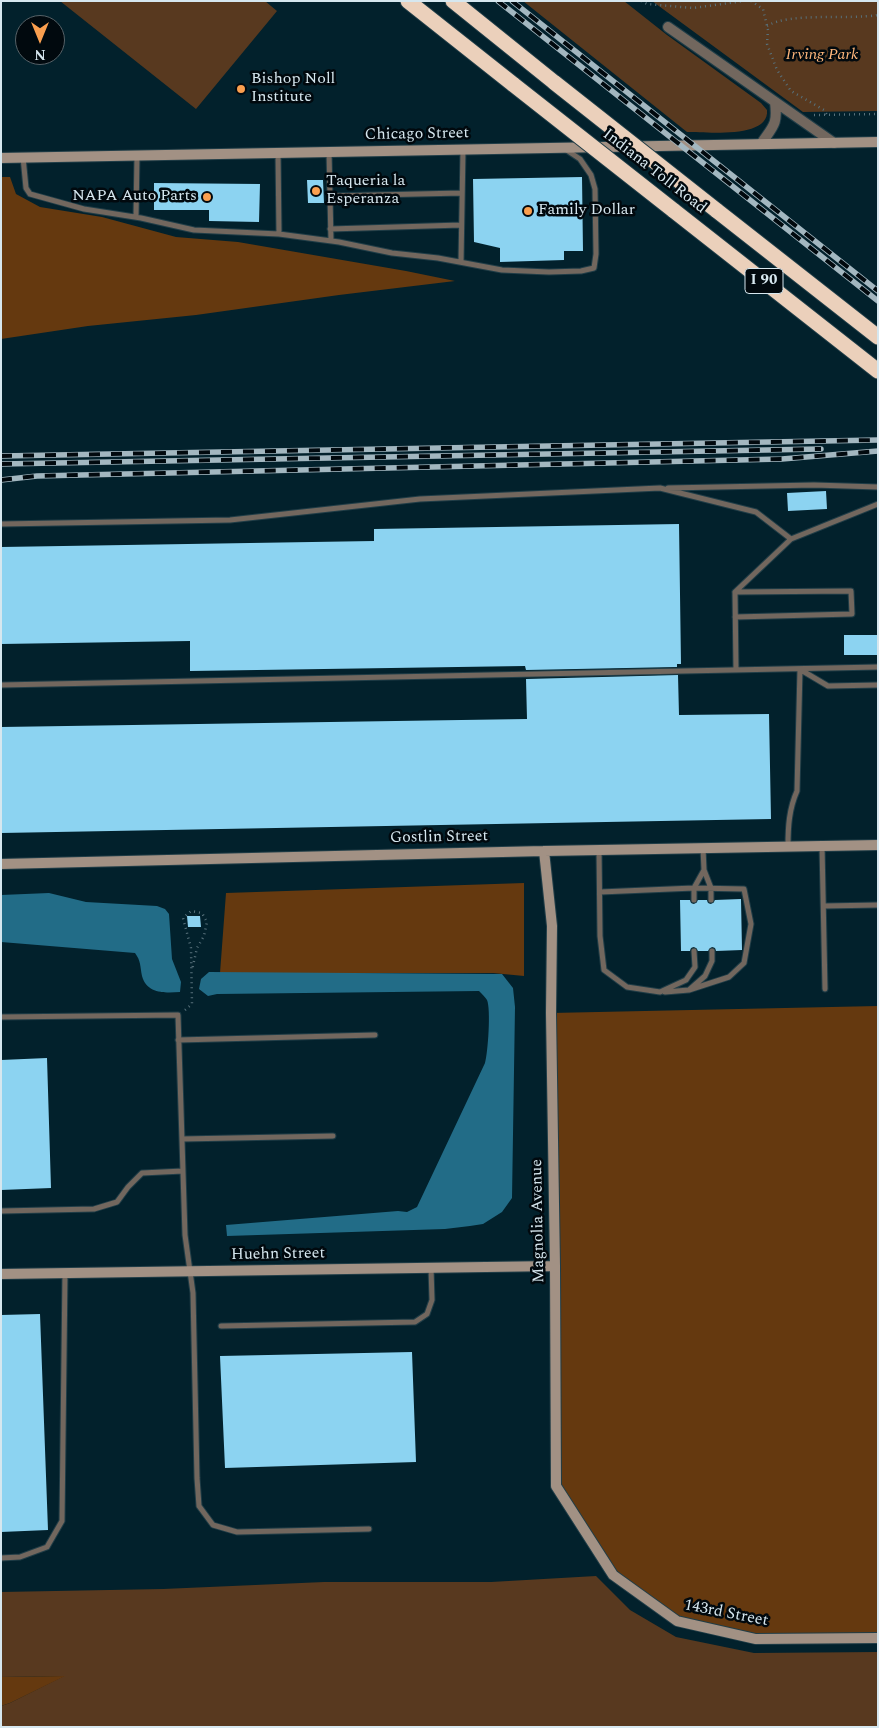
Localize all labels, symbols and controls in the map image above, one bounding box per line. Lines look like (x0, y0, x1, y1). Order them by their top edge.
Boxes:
north arrow (15, 15, 65, 65)
text: N (34, 44, 46, 65)
park label: Irving Park (786, 46, 858, 66)
place label: Bishop Noll Institute (251, 70, 335, 108)
marker: Bishop Noll Institute (235, 83, 247, 95)
street label: Chicago Street (365, 124, 469, 146)
street label: Indiana Toll Road (598, 126, 710, 218)
place label: Taqueria la Esperanza (326, 172, 405, 210)
marker: Taqueria la Esperanza (310, 185, 322, 197)
place label: NAPA Auto Parts (72, 187, 197, 207)
marker: NAPA Auto Parts (201, 191, 213, 203)
place label: Family Dollar (538, 201, 635, 221)
marker: Family Dollar (522, 205, 534, 217)
road number: I 90 (745, 268, 783, 294)
street label: Gostlin Street (390, 828, 488, 848)
street label: Magnolia Avenue (528, 1159, 550, 1283)
street label: Huehn Street (231, 1245, 325, 1265)
street label: 143rd Street (682, 1596, 770, 1632)

